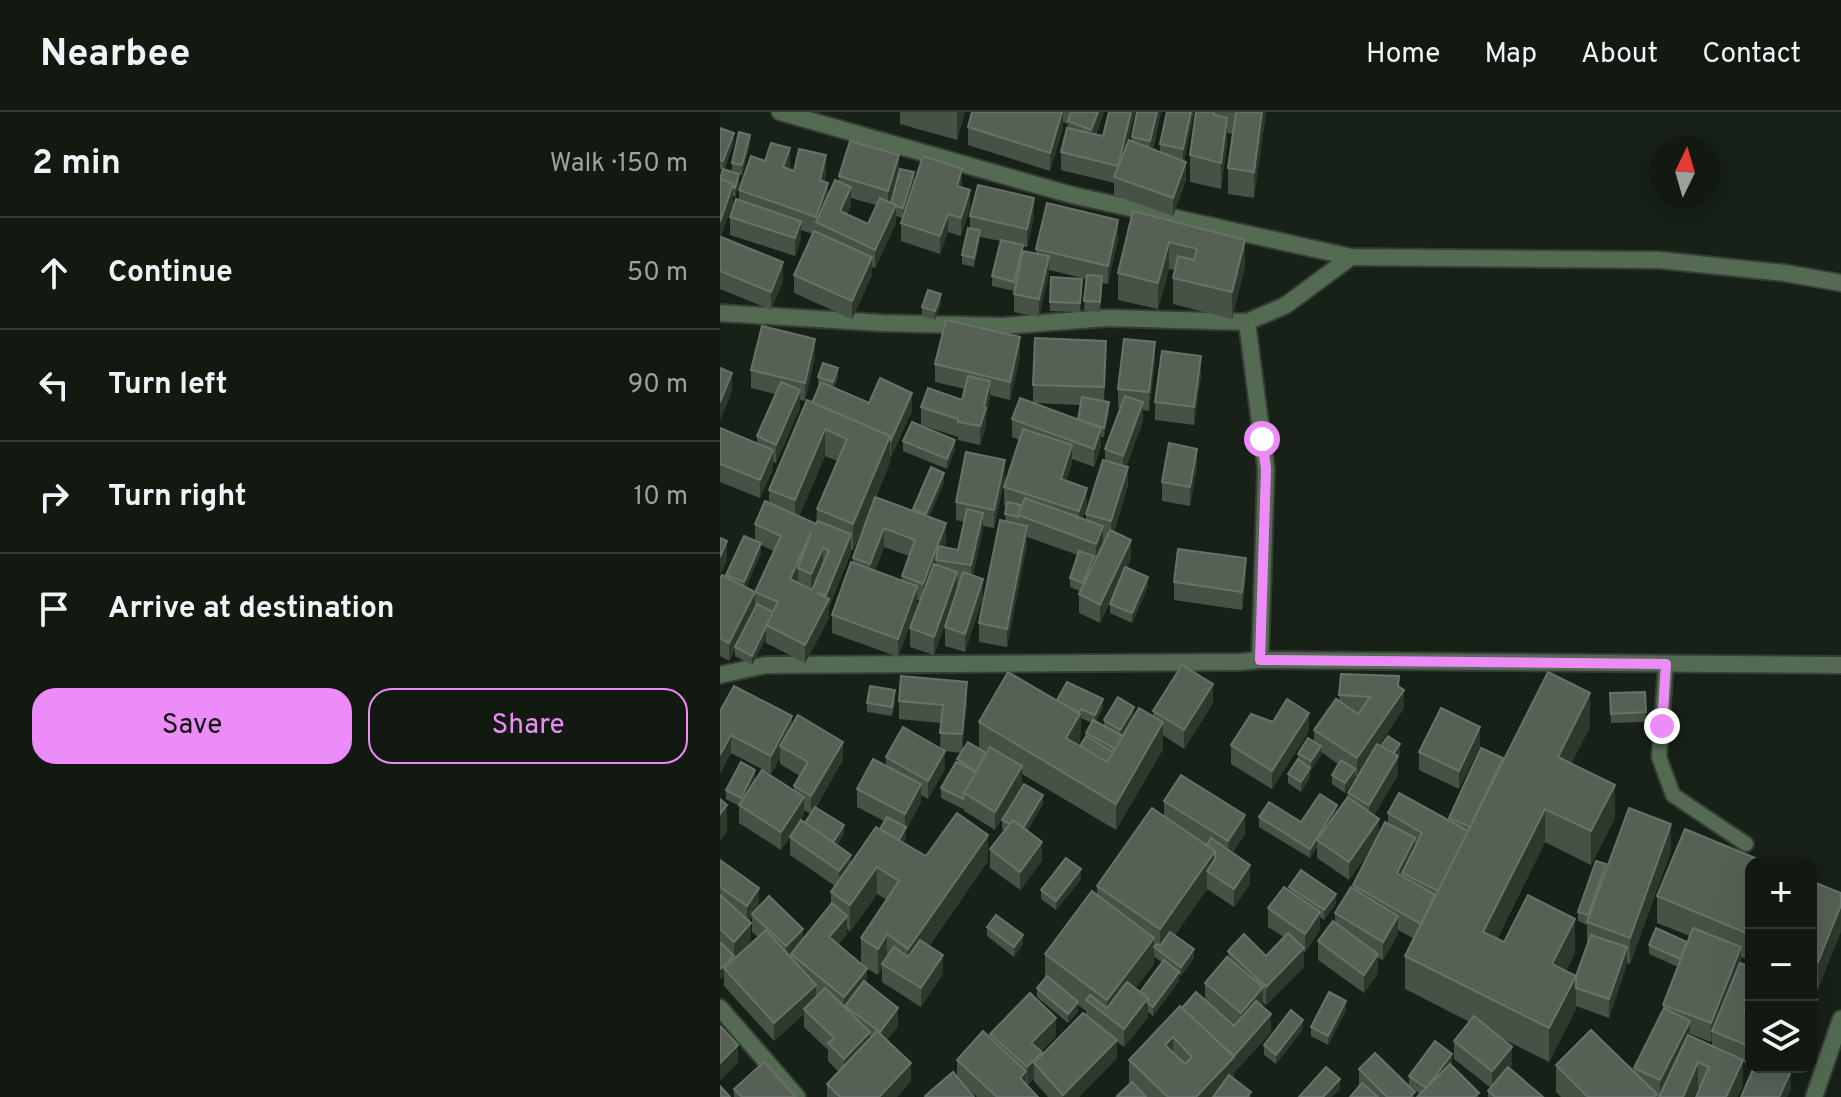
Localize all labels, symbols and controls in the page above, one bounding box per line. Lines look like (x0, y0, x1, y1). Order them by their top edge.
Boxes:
text: Nearbee (40, 31, 190, 80)
text: Home (1366, 37, 1440, 73)
text: Map (1484, 37, 1537, 73)
text: About (1581, 37, 1658, 73)
text: Contact (1702, 37, 1801, 73)
north arrow (1649, 136, 1721, 208)
text: 2 min (32, 143, 121, 186)
text: Walk · 150 m (550, 148, 688, 181)
icon: ahead (32, 251, 76, 295)
text: Continue (108, 255, 233, 292)
text: 50 m (627, 257, 688, 290)
icon: left (32, 363, 76, 407)
text: Turn left (108, 367, 228, 404)
text: 90 m (628, 369, 688, 402)
route start (1244, 421, 1280, 457)
icon: right (32, 475, 76, 519)
text: Turn right (108, 479, 246, 516)
text: 10 m (633, 481, 688, 514)
icon: arrive (32, 587, 76, 631)
text: Arrive at destination (108, 591, 394, 628)
button: Save (32, 688, 352, 764)
button: Share (368, 688, 688, 764)
route end (1644, 708, 1680, 744)
map controls (1745, 857, 1817, 1073)
button: + (1745, 857, 1817, 929)
button: − (1745, 929, 1817, 1001)
button: layers (1745, 1001, 1817, 1073)

